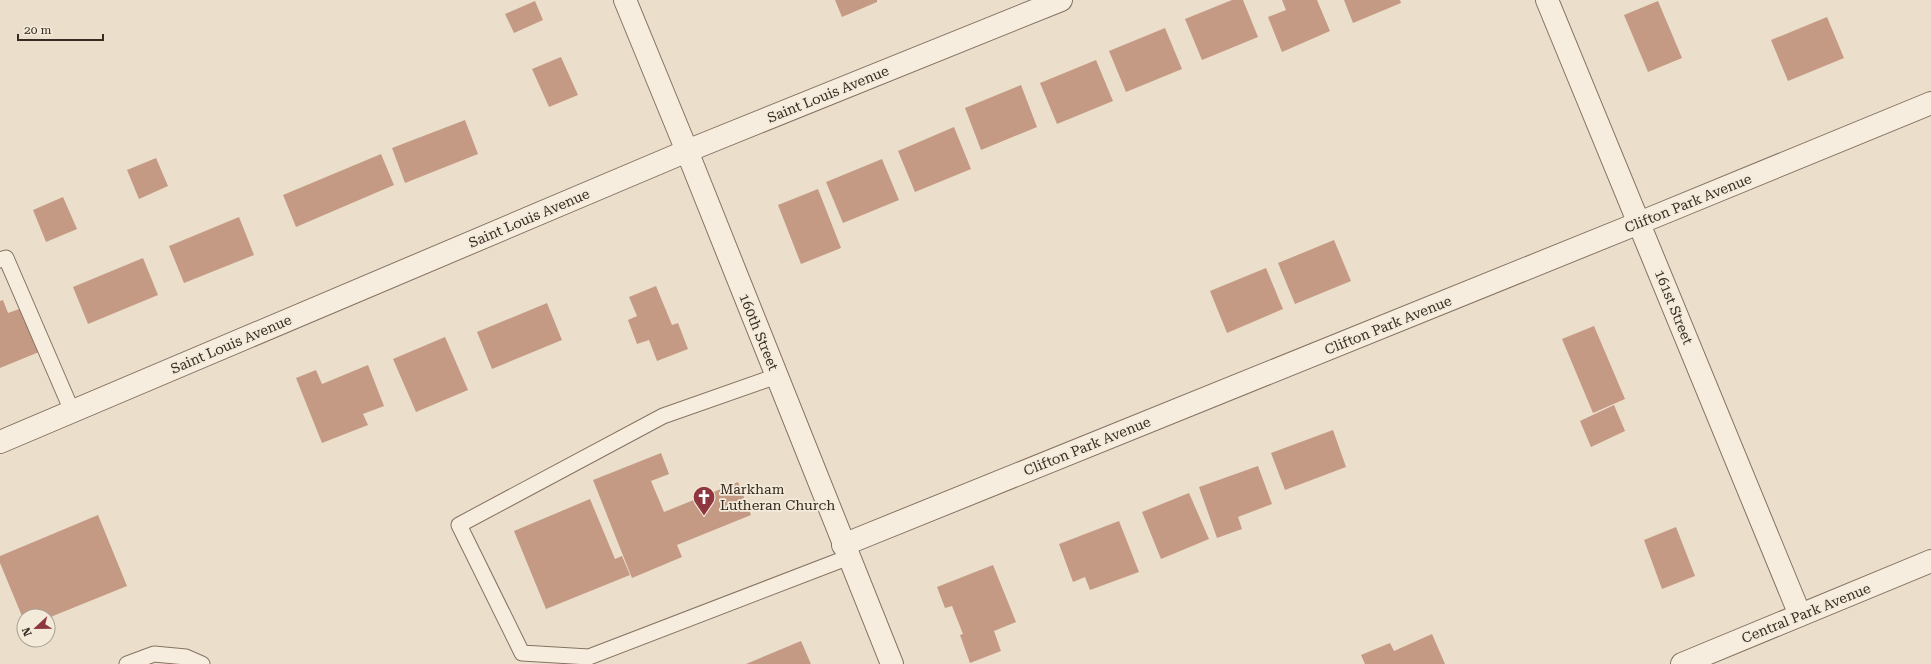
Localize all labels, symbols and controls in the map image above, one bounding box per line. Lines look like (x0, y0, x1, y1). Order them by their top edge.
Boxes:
scale bar (18, 16, 103, 42)
text: 20 m (24, 23, 51, 37)
street label: Saint Louis Avenue (765, 62, 891, 126)
street label: Clifton Park Avenue (1622, 170, 1754, 236)
street label: Saint Louis Avenue (466, 185, 592, 251)
street label: 161st Street (1652, 267, 1696, 347)
street label: 160th Street (736, 291, 782, 373)
street label: Clifton Park Avenue (1322, 292, 1454, 358)
street label: Saint Louis Avenue (168, 311, 294, 377)
street label: Clifton Park Avenue (1021, 413, 1153, 479)
place label: Markham Lutheran Church (720, 481, 835, 513)
church icon: Markham Lutheran Church (691, 484, 717, 517)
street label: Central Park Avenue (1739, 580, 1873, 646)
north arrow (16, 608, 56, 648)
text: N (19, 625, 35, 638)

